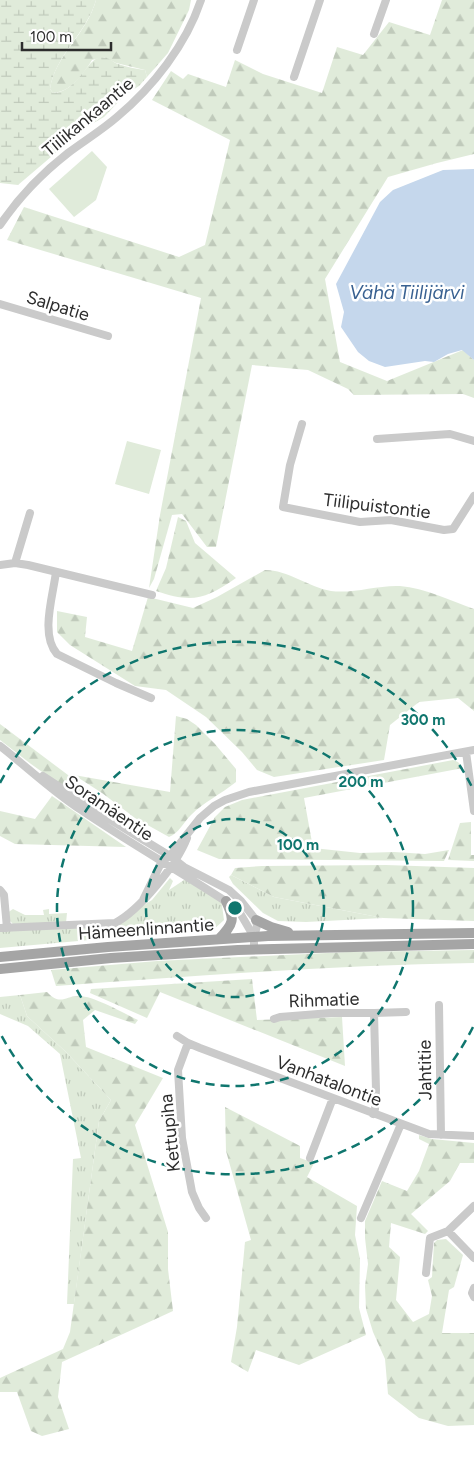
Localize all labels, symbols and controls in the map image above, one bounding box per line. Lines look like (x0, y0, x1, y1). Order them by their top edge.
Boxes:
scale bar (22, 20, 111, 52)
text: 100 m (30, 28, 72, 46)
street label: Tiilikankaantie (38, 72, 138, 161)
water label: Vähä Tiilijärvi (350, 281, 465, 304)
street label: Salpatie (24, 286, 92, 326)
street label: Tiilipuistontie (322, 489, 432, 524)
text: 300 m (401, 711, 445, 729)
street label: Soramäentie (61, 770, 158, 846)
text: 200 m (339, 773, 383, 791)
text: 100 m (277, 836, 319, 854)
centre of rings (226, 899, 244, 917)
street label: Hämeenlinnantie (77, 913, 215, 945)
street label: Rihmatie (288, 988, 360, 1012)
street label: Jahtitie (413, 1040, 437, 1100)
street label: Vanhatalontie (273, 1051, 385, 1111)
street label: Kettupiha (155, 1093, 185, 1173)

